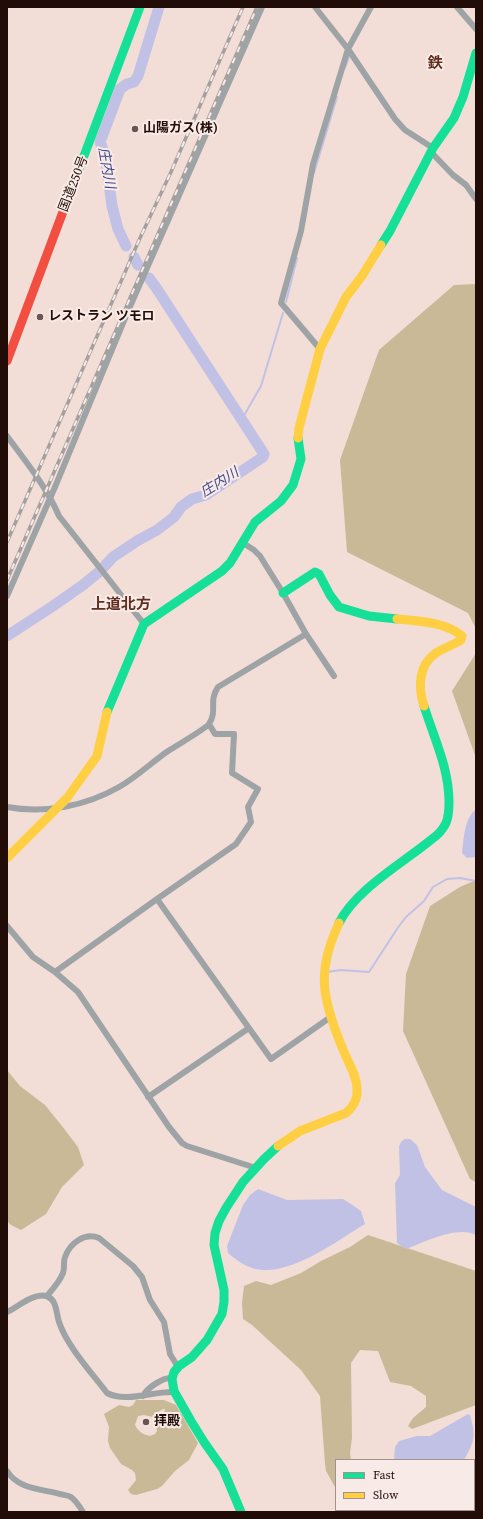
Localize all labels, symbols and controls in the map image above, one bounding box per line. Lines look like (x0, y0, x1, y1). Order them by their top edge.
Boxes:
district label: 鉄 (428, 55, 442, 73)
place label: 山陽ガス(株) (143, 121, 218, 137)
marker: 山陽ガス(株) (130, 124, 140, 134)
water label: 庄内川 (94, 146, 118, 190)
street label: 国道250号 (56, 154, 92, 214)
place label: レストラン ツモロ (48, 309, 155, 325)
marker: レストラン ツモロ (35, 312, 45, 322)
water label: 庄内川 (198, 465, 242, 501)
district label: 上道北方 (91, 596, 151, 614)
place label: 拝殿 (154, 1414, 180, 1430)
marker: 拝殿 (141, 1417, 151, 1427)
legend (335, 1459, 475, 1511)
text: Fast (373, 1467, 395, 1483)
text: Slow (373, 1487, 398, 1503)

